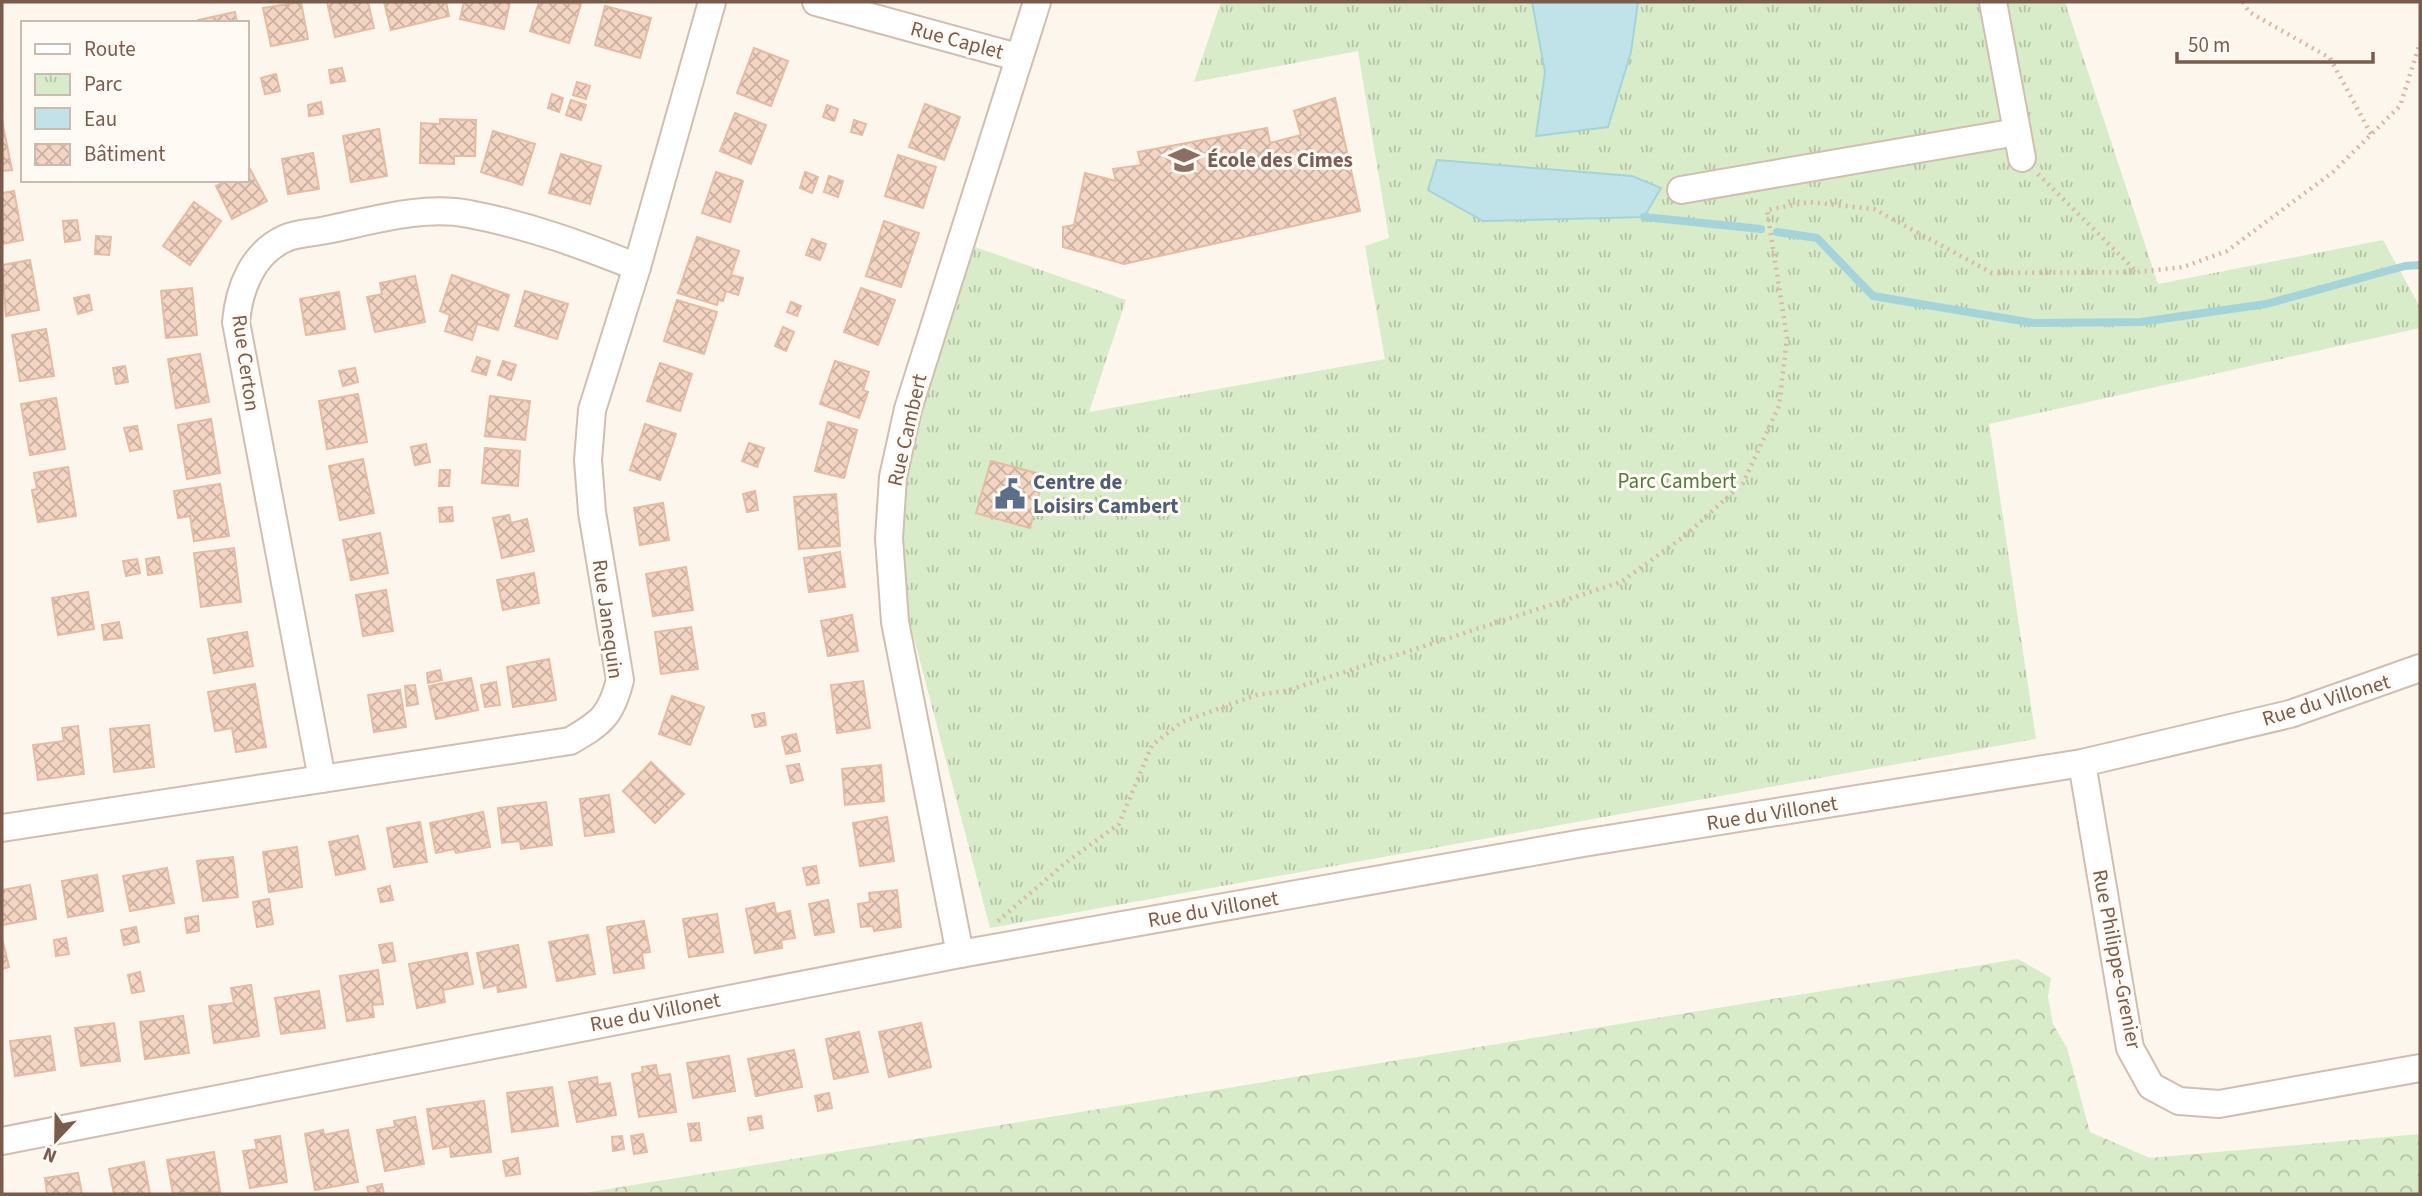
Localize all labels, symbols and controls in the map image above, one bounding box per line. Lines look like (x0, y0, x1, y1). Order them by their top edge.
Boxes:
street label: Rue Caplet (907, 13, 1007, 67)
legend (21, 21, 248, 182)
scale bar (2177, 21, 2373, 65)
text: 50 m (2188, 30, 2230, 60)
text: Route (84, 34, 136, 64)
text: Parc (84, 69, 123, 99)
text: Eau (84, 104, 117, 134)
text: Bâtiment (84, 139, 165, 169)
school or university icon: École des Cimes (1167, 143, 1201, 177)
place label: École des Cimes (1207, 145, 1353, 175)
street label: Rue Certon (224, 313, 268, 413)
street label: Rue Cambert (880, 371, 934, 489)
park label: Parc Cambert (1618, 466, 1736, 496)
place label: Centre de Loisirs Cambert (1033, 467, 1178, 521)
public building icon: Centre de Loisirs Cambert (993, 477, 1027, 511)
street label: Rue Janequin (585, 557, 631, 681)
street label: Rue du Villonet (2258, 666, 2394, 734)
street label: Rue du Villonet (1704, 788, 1840, 838)
street label: Rue Philippe-Grenier (2085, 867, 2149, 1052)
street label: Rue du Villonet (1145, 883, 1281, 935)
street label: Rue du Villonet (587, 985, 723, 1039)
north arrow (21, 1105, 91, 1175)
text: N (39, 1139, 61, 1169)

